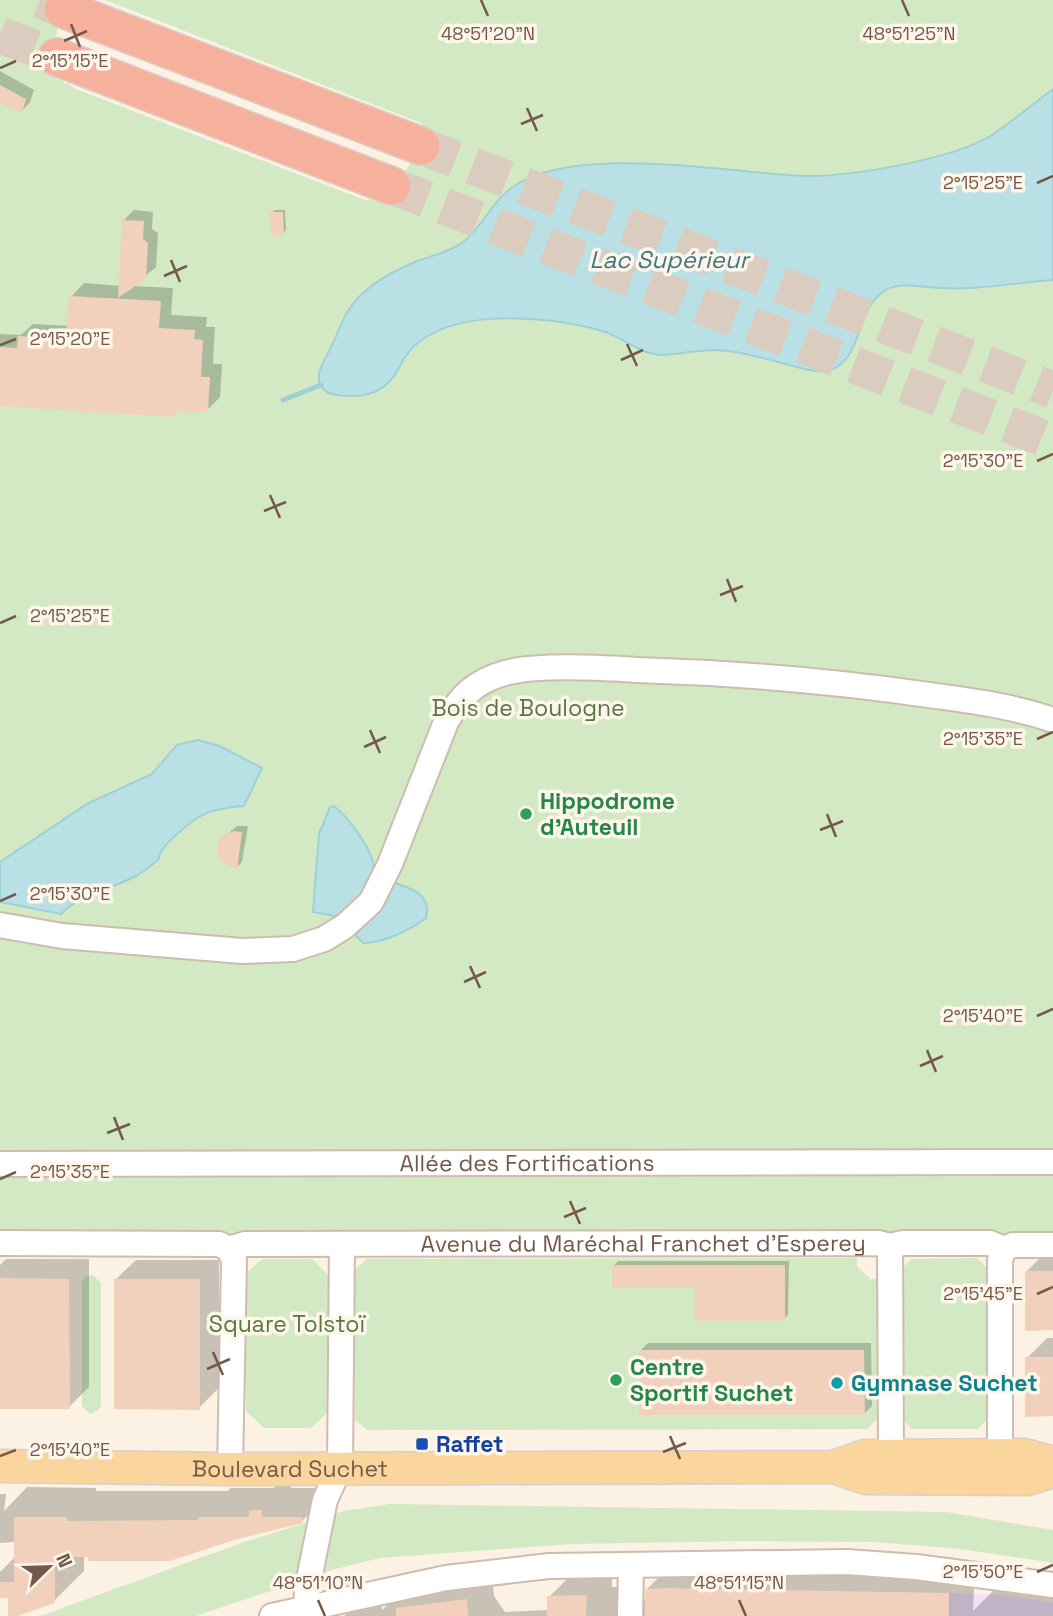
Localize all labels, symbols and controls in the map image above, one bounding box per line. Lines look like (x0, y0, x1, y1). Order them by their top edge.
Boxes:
text: 48°51'20"N (441, 22, 535, 45)
text: 48°51'25"N (862, 22, 956, 45)
text: 2°15'15"E (32, 49, 108, 72)
text: 2°15'25"E (943, 171, 1023, 194)
water label: Lac Supérieur (589, 244, 751, 275)
text: 2°15'20"E (30, 327, 110, 350)
text: 2°15'30"E (943, 449, 1023, 472)
text: 2°15'25"E (30, 604, 110, 627)
park label: Bois de Boulogne (431, 693, 625, 723)
text: 2°15'35"E (943, 727, 1023, 750)
place label: Hippodrome d'Auteuil (540, 786, 675, 842)
marker: Hippodrome d'Auteuil (518, 806, 534, 822)
text: 2°15'30"E (30, 882, 110, 905)
text: 2°15'40"E (943, 1004, 1023, 1027)
street label: Allée des Fortifications (399, 1148, 655, 1178)
text: 2°15'35"E (30, 1160, 110, 1183)
street label: Avenue du Maréchal Franchet d'Esperey (421, 1228, 866, 1259)
text: 2°15'45"E (943, 1282, 1023, 1305)
park label: Square Tolstoï (209, 1309, 367, 1339)
place label: Centre Sportif Suchet (630, 1352, 793, 1408)
place label: Gymnase Suchet (851, 1368, 1038, 1398)
marker: Centre Sportif Suchet (608, 1372, 624, 1388)
marker: Gymnase Suchet (829, 1375, 845, 1391)
place label: Raffet (436, 1429, 504, 1459)
marker: Raffet (414, 1436, 430, 1452)
text: 2°15'40"E (30, 1438, 110, 1461)
street label: Boulevard Suchet (192, 1453, 388, 1484)
north arrow (14, 1532, 84, 1602)
text: N (50, 1550, 78, 1571)
text: 2°15'50"E (943, 1560, 1023, 1583)
text: 48°51'10"N (273, 1571, 363, 1594)
text: 48°51'15"N (694, 1571, 784, 1594)

